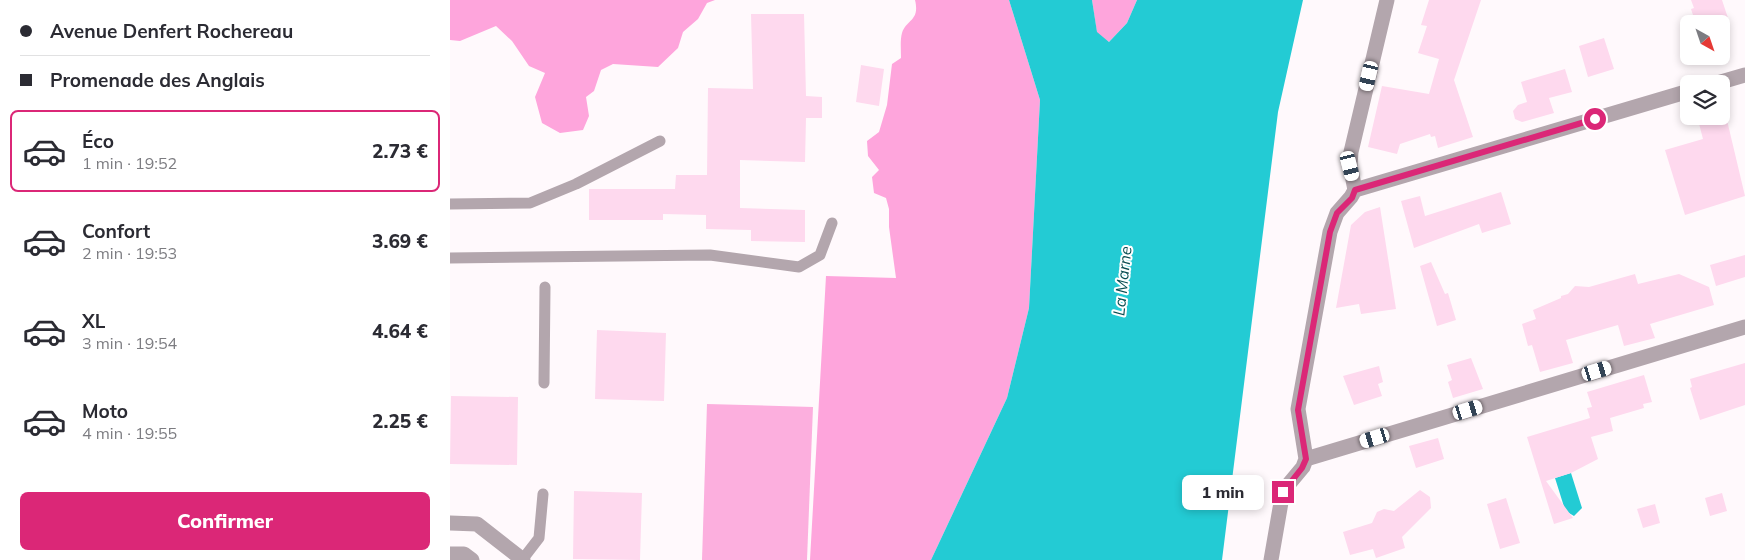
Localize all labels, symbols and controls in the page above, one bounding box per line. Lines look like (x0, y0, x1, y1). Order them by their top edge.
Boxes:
north arrow (1680, 15, 1730, 65)
map controls (1680, 15, 1730, 125)
text: Avenue Denfert Rochereau (50, 19, 293, 43)
car (1358, 60, 1379, 92)
text: Promenade des Anglais (50, 68, 265, 92)
button: layers (1680, 75, 1730, 125)
route start (1584, 108, 1606, 130)
icon: car (22, 129, 67, 174)
text: Éco (82, 129, 114, 153)
text: 2.73 € (372, 139, 428, 163)
car (1339, 150, 1360, 182)
text: 1 min · 19:52 (82, 153, 177, 173)
icon: car (22, 219, 67, 264)
text: Confort (82, 219, 150, 243)
text: 3.69 € (372, 229, 428, 253)
text: 2 min · 19:53 (82, 243, 177, 263)
water label: La Marne (1108, 245, 1136, 317)
icon: car (22, 309, 67, 354)
text: XL (82, 309, 105, 333)
text: 4.64 € (372, 319, 428, 343)
text: 3 min · 19:54 (82, 333, 177, 353)
car (1580, 359, 1613, 383)
car (1451, 398, 1484, 422)
icon: car (22, 399, 67, 444)
text: Moto (82, 399, 128, 423)
text: 2.25 € (372, 409, 428, 433)
text: 4 min · 19:55 (82, 423, 177, 443)
car (1358, 426, 1391, 450)
callout: 1 min (1183, 474, 1266, 510)
route end (1272, 481, 1294, 503)
text: 1 min (1202, 482, 1244, 502)
button: Confirmer (20, 492, 430, 550)

